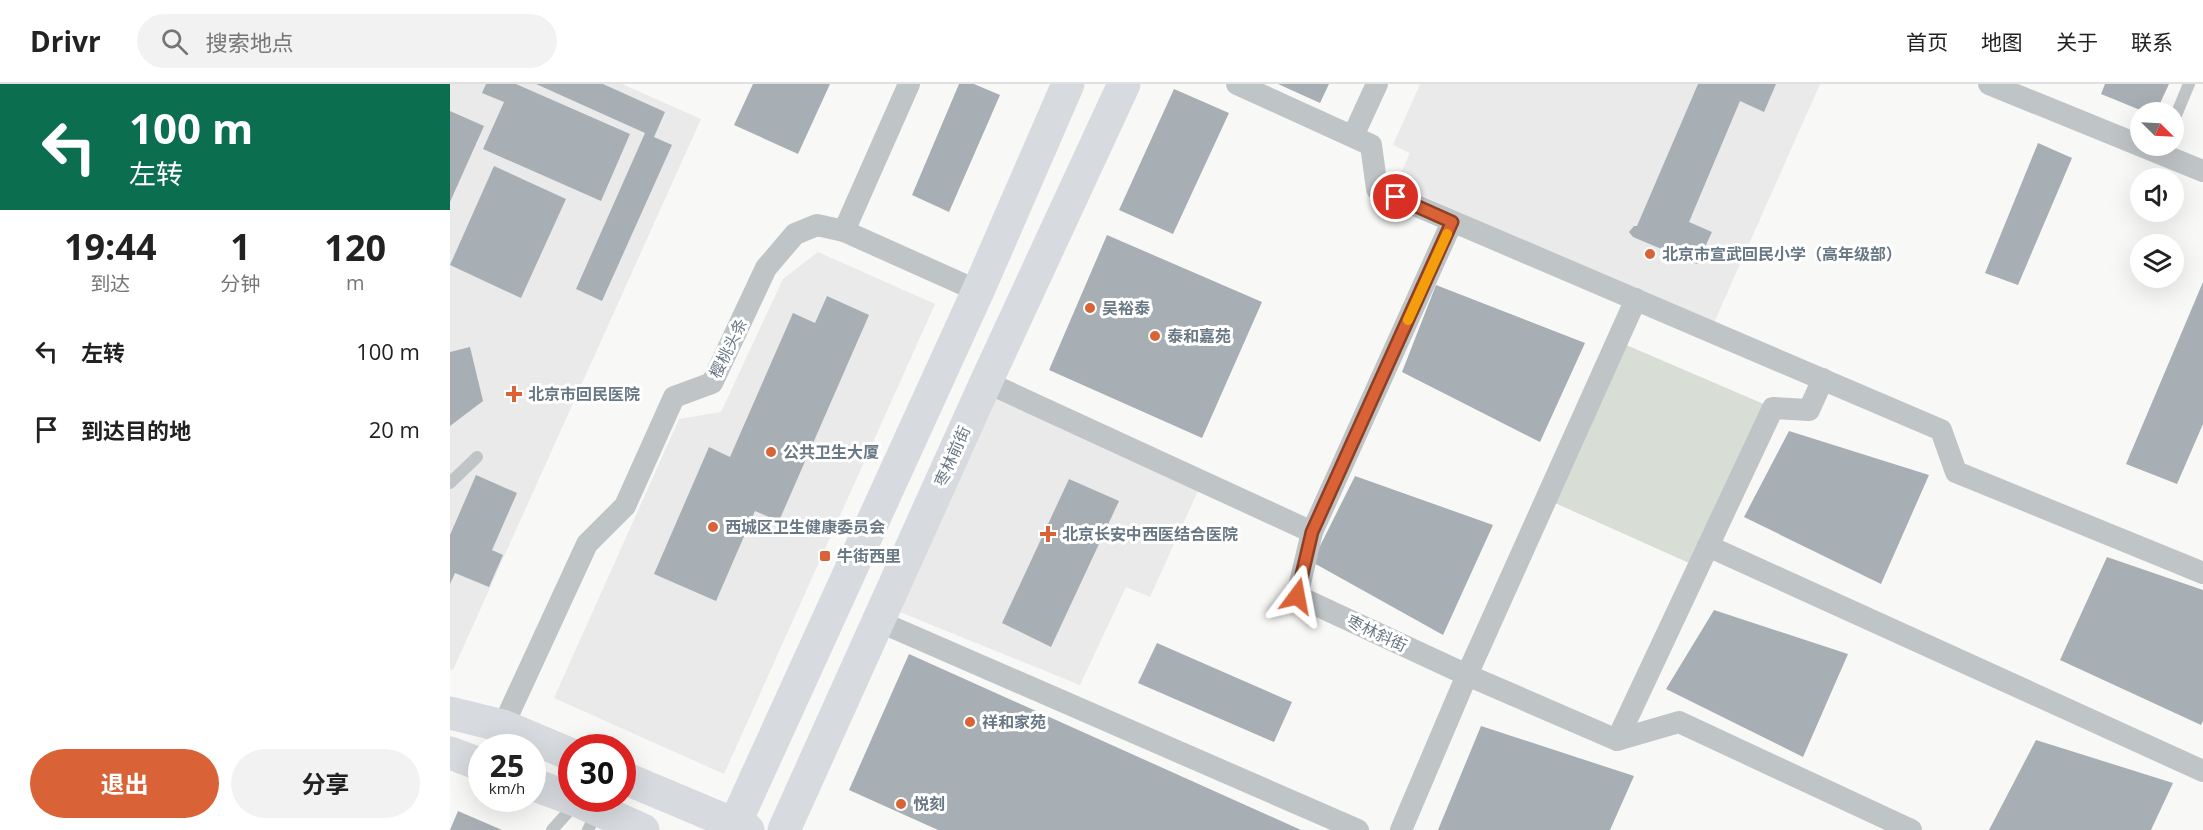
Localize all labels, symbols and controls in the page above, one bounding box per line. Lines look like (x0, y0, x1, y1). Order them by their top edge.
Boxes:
search box (137, 14, 557, 68)
text: Drivr (30, 22, 101, 60)
icon: search (158, 25, 191, 58)
text: 搜索地点 (206, 27, 294, 57)
text: 首页 (1906, 28, 1948, 56)
text: 地图 (1981, 28, 2023, 56)
text: 关于 (2056, 28, 2098, 56)
text: 联系 (2131, 28, 2173, 56)
text: 100 m (129, 99, 253, 156)
north arrow (2130, 102, 2184, 156)
map controls (2130, 102, 2184, 288)
icon: left (30, 108, 108, 186)
text: 左转 (129, 155, 183, 192)
button: sound (2130, 168, 2184, 222)
pin (1370, 171, 1421, 222)
icon: arrive (1379, 180, 1412, 213)
text: 19:44 (64, 222, 157, 271)
text: 1 (230, 222, 251, 271)
text: 120 (324, 223, 386, 272)
button: layers (2130, 234, 2184, 288)
place label: 北京市宣武回民小学（高年级部） (1662, 243, 1902, 265)
marker: 北京市宣武回民小学（高年级部） (1643, 247, 1657, 261)
text: m (346, 269, 364, 296)
text: 到达 (90, 270, 130, 297)
text: 分钟 (220, 270, 260, 297)
place label: 吴裕泰 (1102, 297, 1150, 319)
marker: 吴裕泰 (1083, 301, 1097, 315)
street label: 樱桃头条 (704, 314, 752, 382)
place label: 泰和嘉苑 (1167, 325, 1231, 347)
marker: 泰和嘉苑 (1148, 329, 1162, 343)
icon: left (30, 335, 63, 368)
text: 100 m (356, 336, 420, 366)
text: 左转 (81, 337, 125, 367)
place label: 北京市回民医院 (528, 383, 640, 405)
marker: 北京市回民医院 (505, 385, 523, 403)
icon: arrive (30, 413, 63, 446)
text: 20 m (369, 414, 420, 444)
text: 到达目的地 (81, 415, 191, 445)
street label: 枣林前街 (929, 422, 975, 490)
place label: 公共卫生大厦 (783, 441, 879, 463)
marker: 公共卫生大厦 (764, 445, 778, 459)
place label: 西城区卫生健康委员会 (725, 516, 885, 538)
marker: 西城区卫生健康委员会 (706, 520, 720, 534)
place label: 北京长安中西医结合医院 (1062, 523, 1238, 545)
marker: 北京长安中西医结合医院 (1039, 525, 1057, 543)
place label: 牛街西里 (837, 545, 901, 567)
marker: 牛街西里 (818, 549, 832, 563)
position arrow (1265, 564, 1329, 628)
street label: 枣林斜街 (1343, 610, 1411, 656)
place label: 祥和家苑 (982, 711, 1046, 733)
marker: 祥和家苑 (963, 715, 977, 729)
speed limit sign: 30 (558, 734, 636, 812)
text: 25 (490, 745, 524, 786)
button: 退出 (30, 749, 219, 818)
button: 分享 (231, 749, 420, 818)
text: km/h (489, 778, 525, 798)
place label: 悦刻 (913, 793, 945, 815)
marker: 悦刻 (894, 797, 908, 811)

